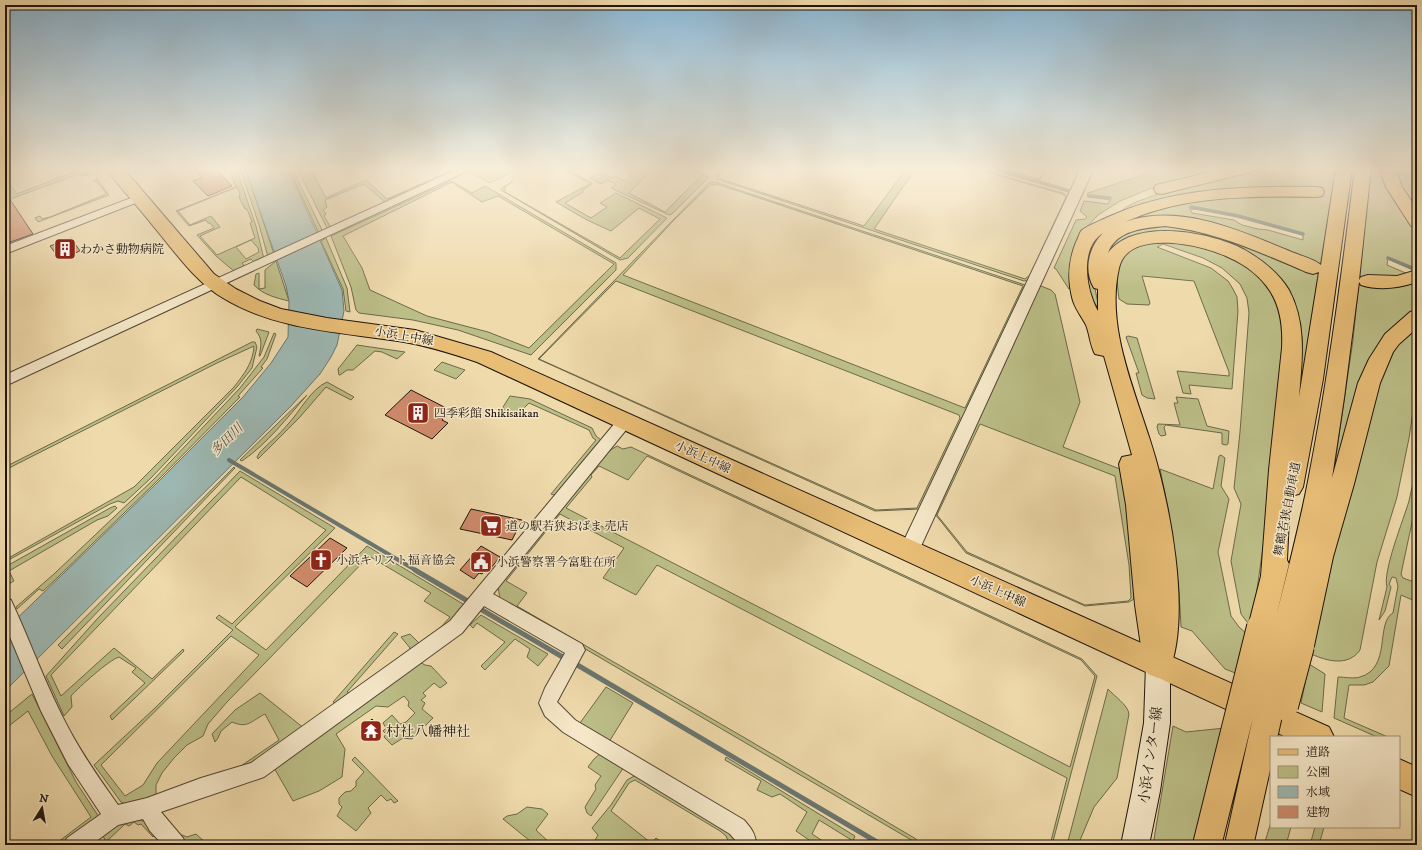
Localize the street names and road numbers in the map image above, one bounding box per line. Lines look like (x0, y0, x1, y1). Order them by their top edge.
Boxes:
street label: 小浜上中線 (373, 324, 435, 349)
street label: 小浜上中線 (672, 438, 733, 477)
street label: 舞鶴若狭自動車道 (1271, 461, 1304, 558)
street label: 小浜上中線 (967, 572, 1028, 611)
street label: 小浜インター線 (1135, 706, 1167, 805)

